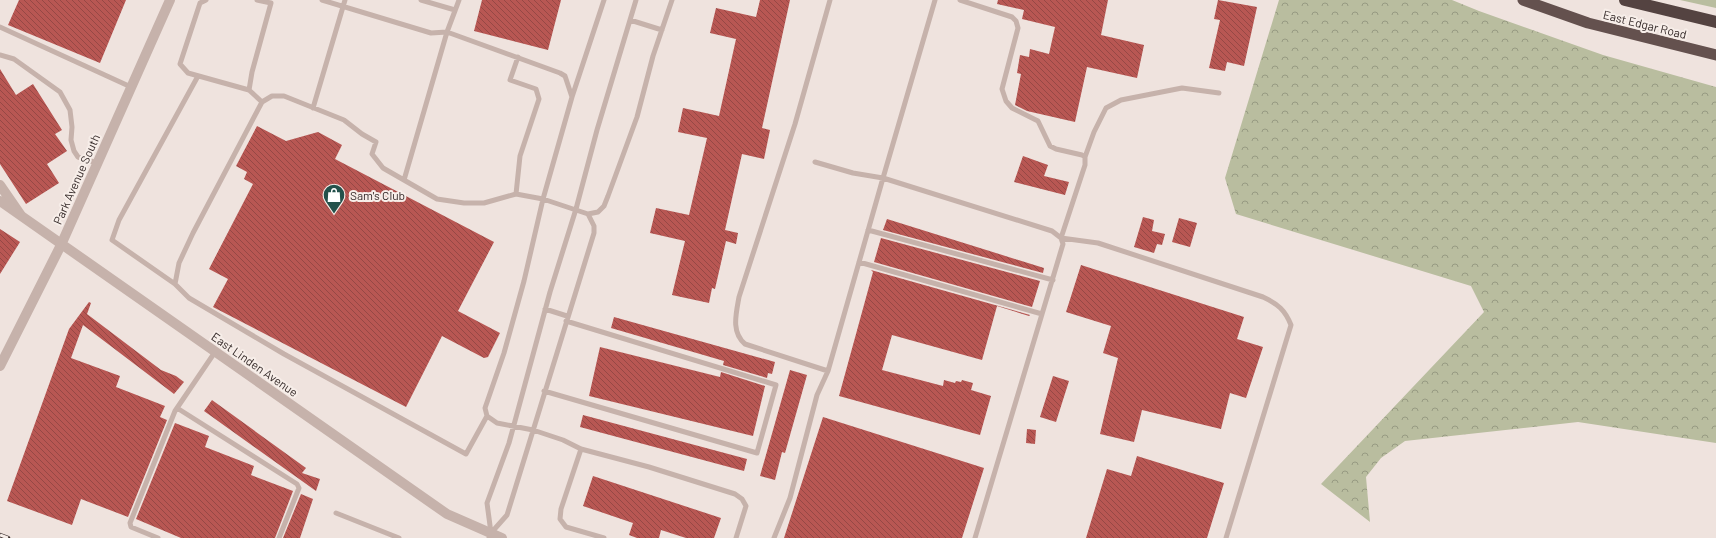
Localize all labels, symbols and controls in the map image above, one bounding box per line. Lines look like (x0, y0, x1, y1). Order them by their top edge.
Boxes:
street label: East Edgar Road (1602, 7, 1688, 41)
street label: Park Avenue South (50, 132, 102, 226)
shop icon: Sam's Club (321, 182, 347, 215)
place label: Sam's Club (350, 188, 405, 202)
street label: East Linden Avenue (209, 329, 301, 399)

